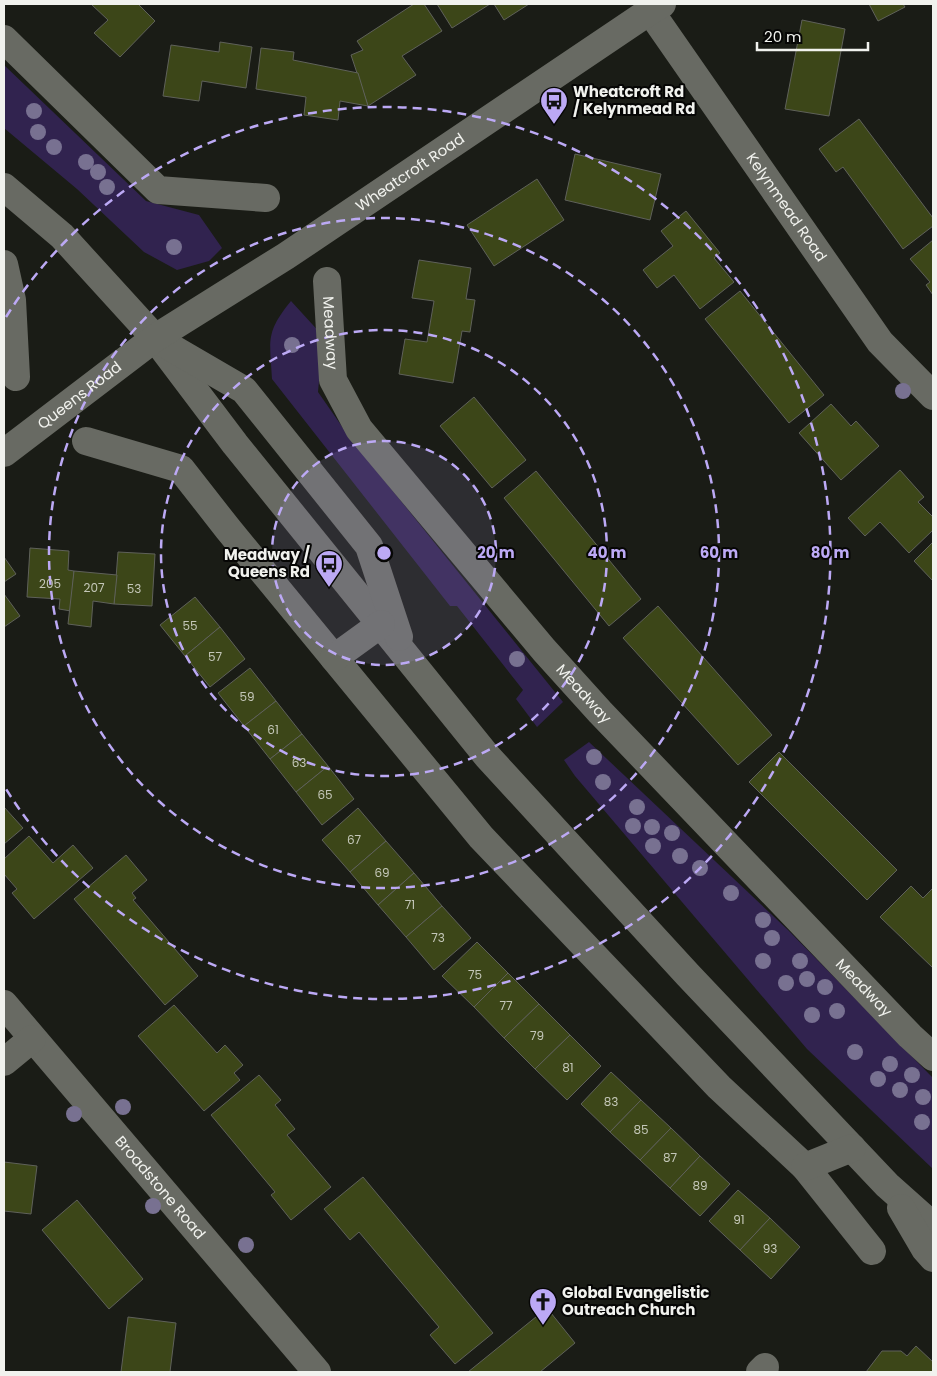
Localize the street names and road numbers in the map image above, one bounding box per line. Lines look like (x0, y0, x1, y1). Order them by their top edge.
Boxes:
street label: Wheatcroft Road (351, 128, 468, 216)
street label: Kelynmead Road (742, 148, 832, 266)
street label: Meadway (318, 296, 343, 371)
street label: Queens Road (33, 356, 126, 434)
street label: Meadway (552, 659, 617, 728)
street label: Meadway (831, 954, 898, 1022)
street label: Broadstone Road (111, 1131, 210, 1243)

